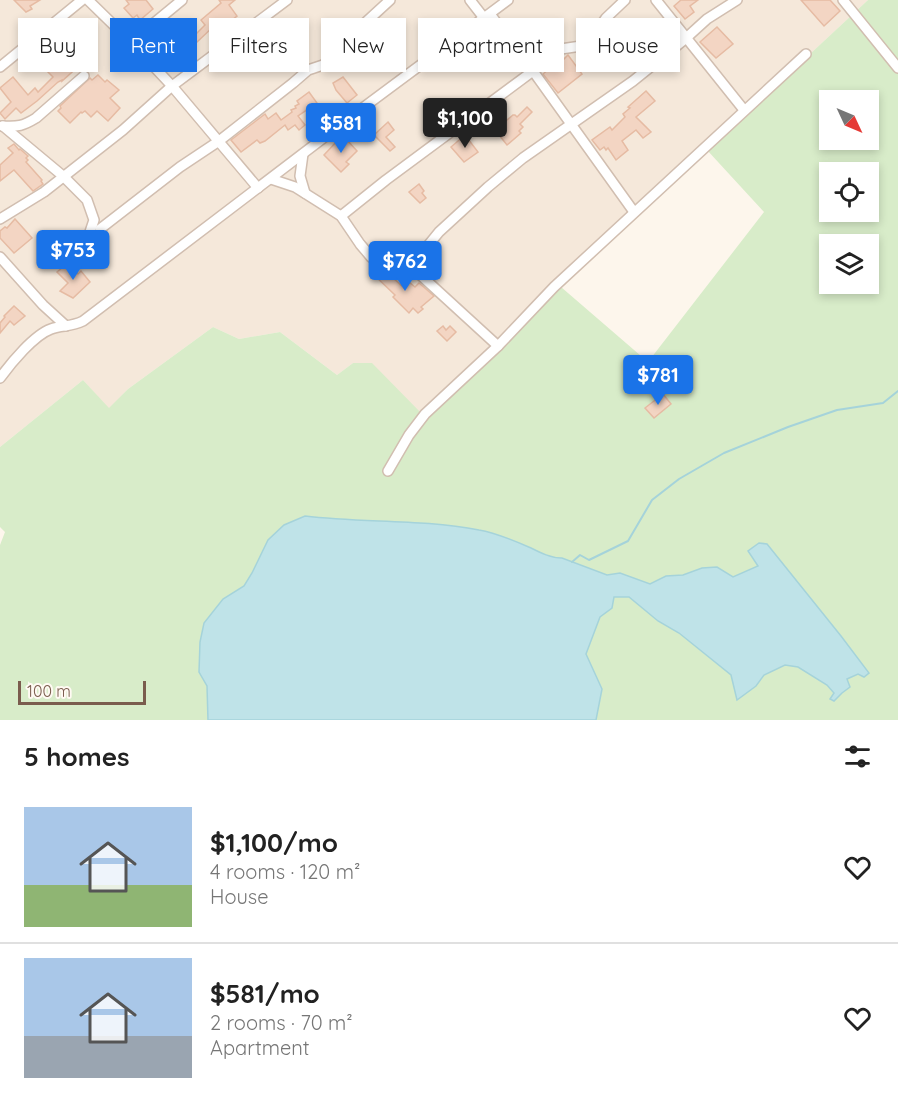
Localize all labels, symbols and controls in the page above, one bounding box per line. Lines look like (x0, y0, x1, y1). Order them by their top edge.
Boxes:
chip: Buy (18, 18, 98, 72)
chip: Rent (110, 18, 197, 72)
chip: Filters (209, 18, 309, 72)
chip: New (321, 18, 406, 72)
chip: Apartment (418, 18, 564, 72)
chip: House (576, 18, 680, 72)
north arrow (819, 90, 879, 150)
map controls (819, 90, 879, 294)
pin: $1,100 (416, 98, 514, 149)
pin: $581 (305, 103, 377, 154)
text: $1,100 (437, 105, 493, 130)
text: $581 (320, 110, 362, 135)
button: locate (819, 162, 879, 222)
pin: $753 (37, 230, 109, 281)
button: layers (819, 234, 879, 294)
text: $753 (50, 237, 96, 262)
pin: $762 (369, 241, 441, 292)
text: $762 (383, 248, 427, 273)
pin: $781 (622, 355, 694, 406)
text: $781 (637, 362, 679, 387)
scale bar (18, 678, 146, 706)
text: 100 m (27, 681, 71, 701)
text: 5 homes (24, 740, 130, 773)
icon: filters (841, 740, 874, 773)
text: $1,100/mo (210, 826, 338, 859)
icon: home (72, 831, 144, 903)
icon: heart (841, 851, 874, 884)
text: 4 rooms · 120 m² (210, 859, 360, 884)
text: House (210, 884, 269, 909)
text: $581/mo (210, 977, 320, 1010)
icon: home (72, 982, 144, 1054)
icon: heart (841, 1002, 874, 1035)
text: 2 rooms · 70 m² (210, 1010, 353, 1035)
text: Apartment (210, 1035, 310, 1060)

